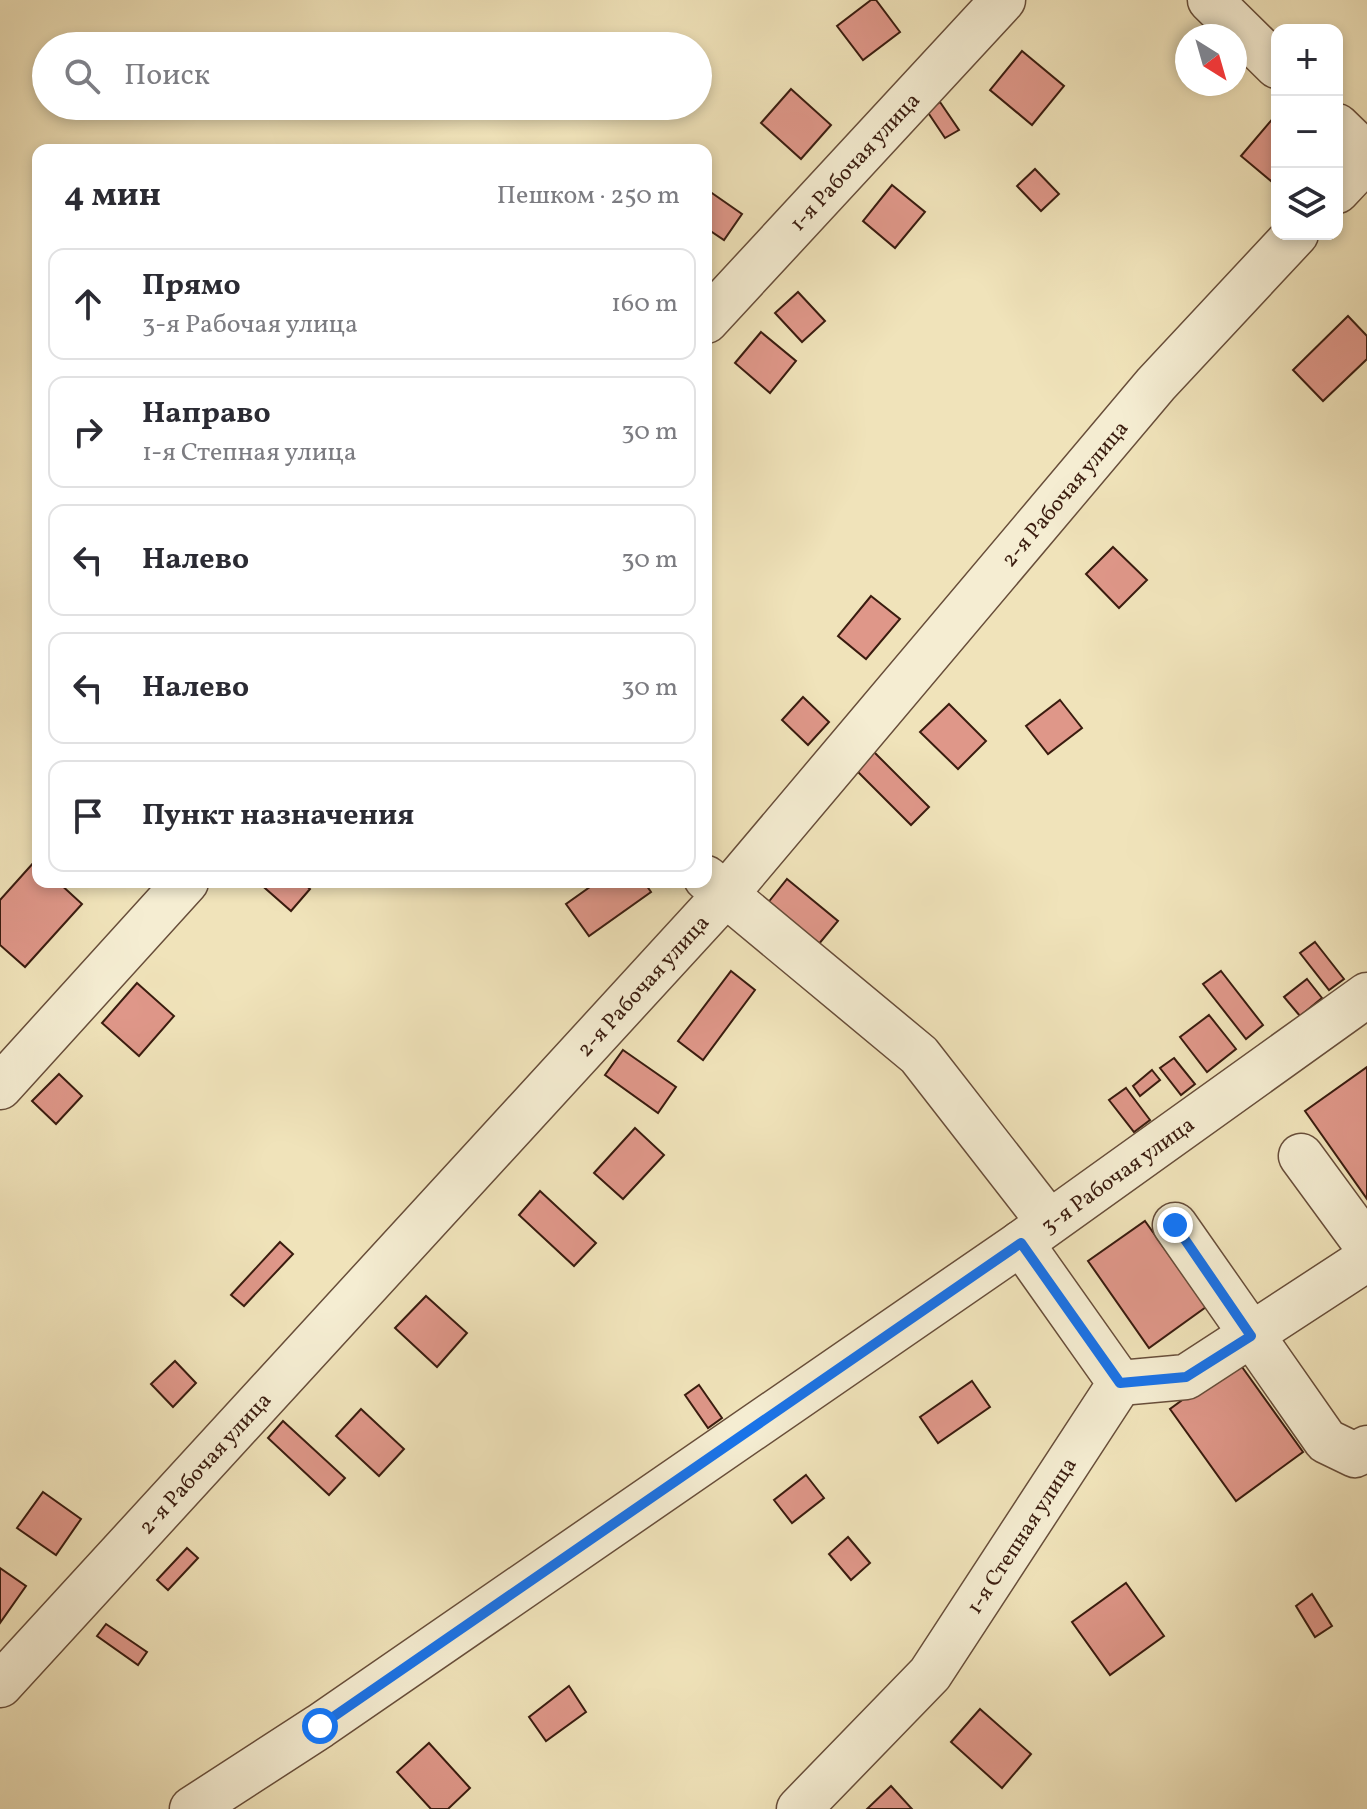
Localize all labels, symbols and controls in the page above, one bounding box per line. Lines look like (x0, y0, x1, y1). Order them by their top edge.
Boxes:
north arrow (1175, 24, 1247, 96)
map controls (1271, 24, 1343, 240)
button: + (1271, 24, 1343, 96)
search box (32, 32, 712, 120)
icon: search (60, 54, 104, 98)
text: Поиск (124, 55, 210, 97)
street label: 1-я Рабочая улица (784, 86, 928, 239)
button: − (1271, 96, 1343, 168)
button: layers (1271, 168, 1343, 240)
text: 4 мин (64, 173, 161, 220)
text: Пешком · 250 m (497, 178, 680, 214)
text: Прямо (142, 265, 241, 307)
icon: ahead (66, 282, 110, 326)
text: 160 m (611, 286, 678, 322)
text: 3-я Рабочая улица (142, 307, 358, 343)
text: Направо (142, 393, 271, 435)
icon: right (66, 410, 110, 454)
text: 30 m (621, 414, 678, 450)
street label: 2-я Рабочая улица (995, 415, 1137, 575)
text: 1-я Степная улица (142, 435, 357, 471)
icon: left (66, 538, 110, 582)
text: Налево (142, 539, 249, 581)
text: 30 m (621, 542, 678, 578)
icon: left (66, 666, 110, 710)
text: Налево (142, 667, 249, 709)
text: 30 m (621, 670, 678, 706)
icon: arrive (66, 794, 110, 838)
text: Пункт назначения (142, 795, 414, 837)
street label: 2-я Рабочая улица (571, 909, 718, 1065)
street label: 3-я Рабочая улица (1035, 1110, 1202, 1242)
route end (1157, 1207, 1193, 1243)
street label: 2-я Рабочая улица (133, 1386, 279, 1542)
street label: 1-я Степная улица (960, 1452, 1085, 1621)
route start (302, 1708, 338, 1744)

